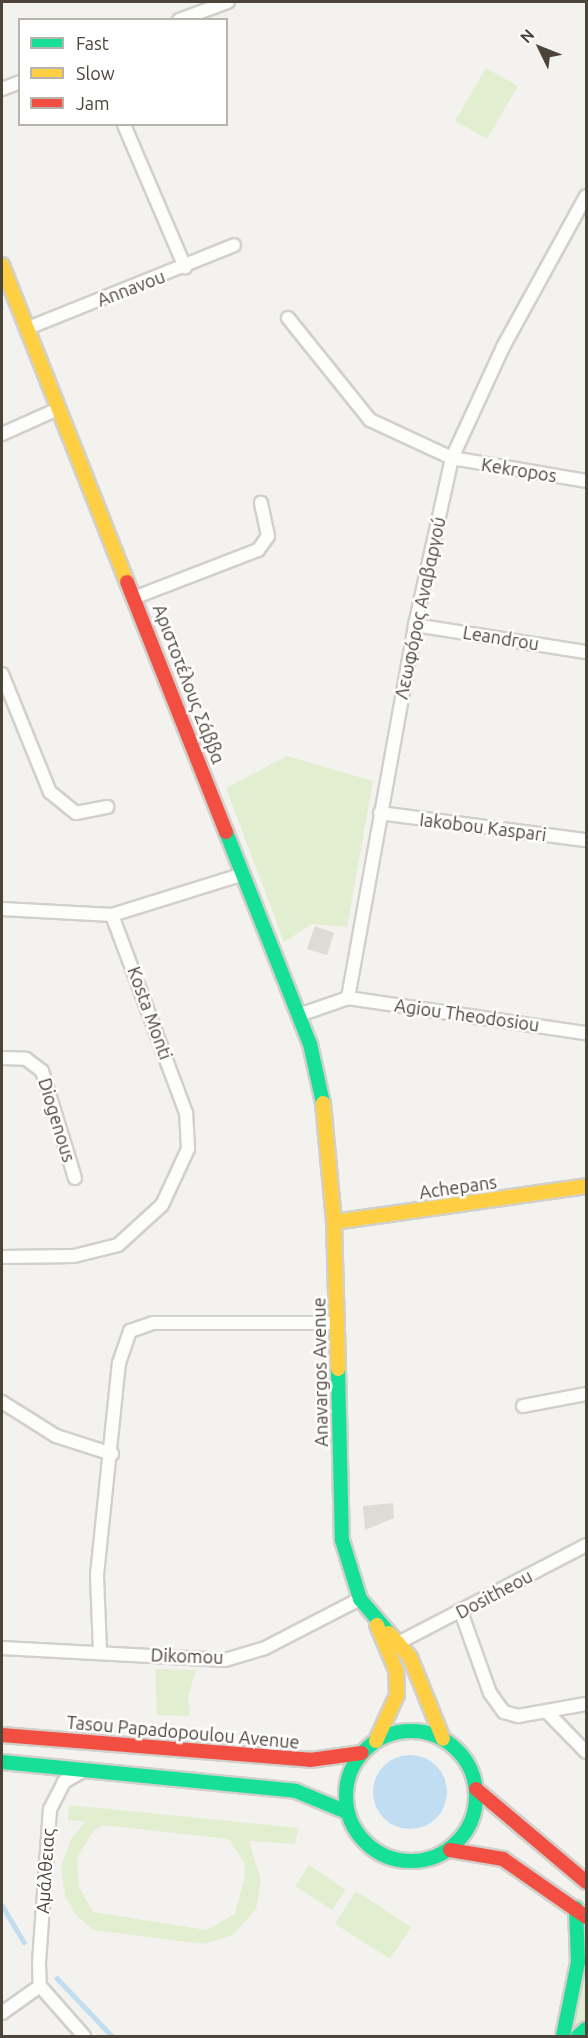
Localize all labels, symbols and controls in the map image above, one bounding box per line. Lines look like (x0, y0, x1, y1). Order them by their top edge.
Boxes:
legend (18, 18, 228, 126)
north arrow (510, 18, 570, 78)
text: N (516, 25, 537, 46)
text: Fast (76, 33, 109, 53)
text: Slow (76, 63, 115, 83)
text: Jam (76, 93, 110, 113)
street label: Annavou (94, 265, 168, 311)
street label: Kekropos (480, 453, 558, 487)
street label: Λεωφόρος Αναβαργού (390, 515, 450, 701)
street label: Αριστοτέλους Σάββα (149, 601, 229, 767)
street label: Leandrou (461, 621, 541, 655)
street label: Iakobou Kaspari (418, 809, 548, 845)
street label: Kosta Monti (123, 964, 177, 1062)
street label: Agiou Theodosiou (393, 994, 541, 1036)
street label: Diogenous (34, 1075, 80, 1165)
street label: Achepans (418, 1171, 498, 1203)
street label: Anavargos Avenue (308, 1297, 332, 1447)
street label: Dositheou (452, 1565, 536, 1623)
street label: Dikomou (150, 1644, 224, 1668)
street label: Tasou Papadopoulou Avenue (66, 1711, 300, 1753)
street label: Αμάλθειας (31, 1828, 59, 1914)

